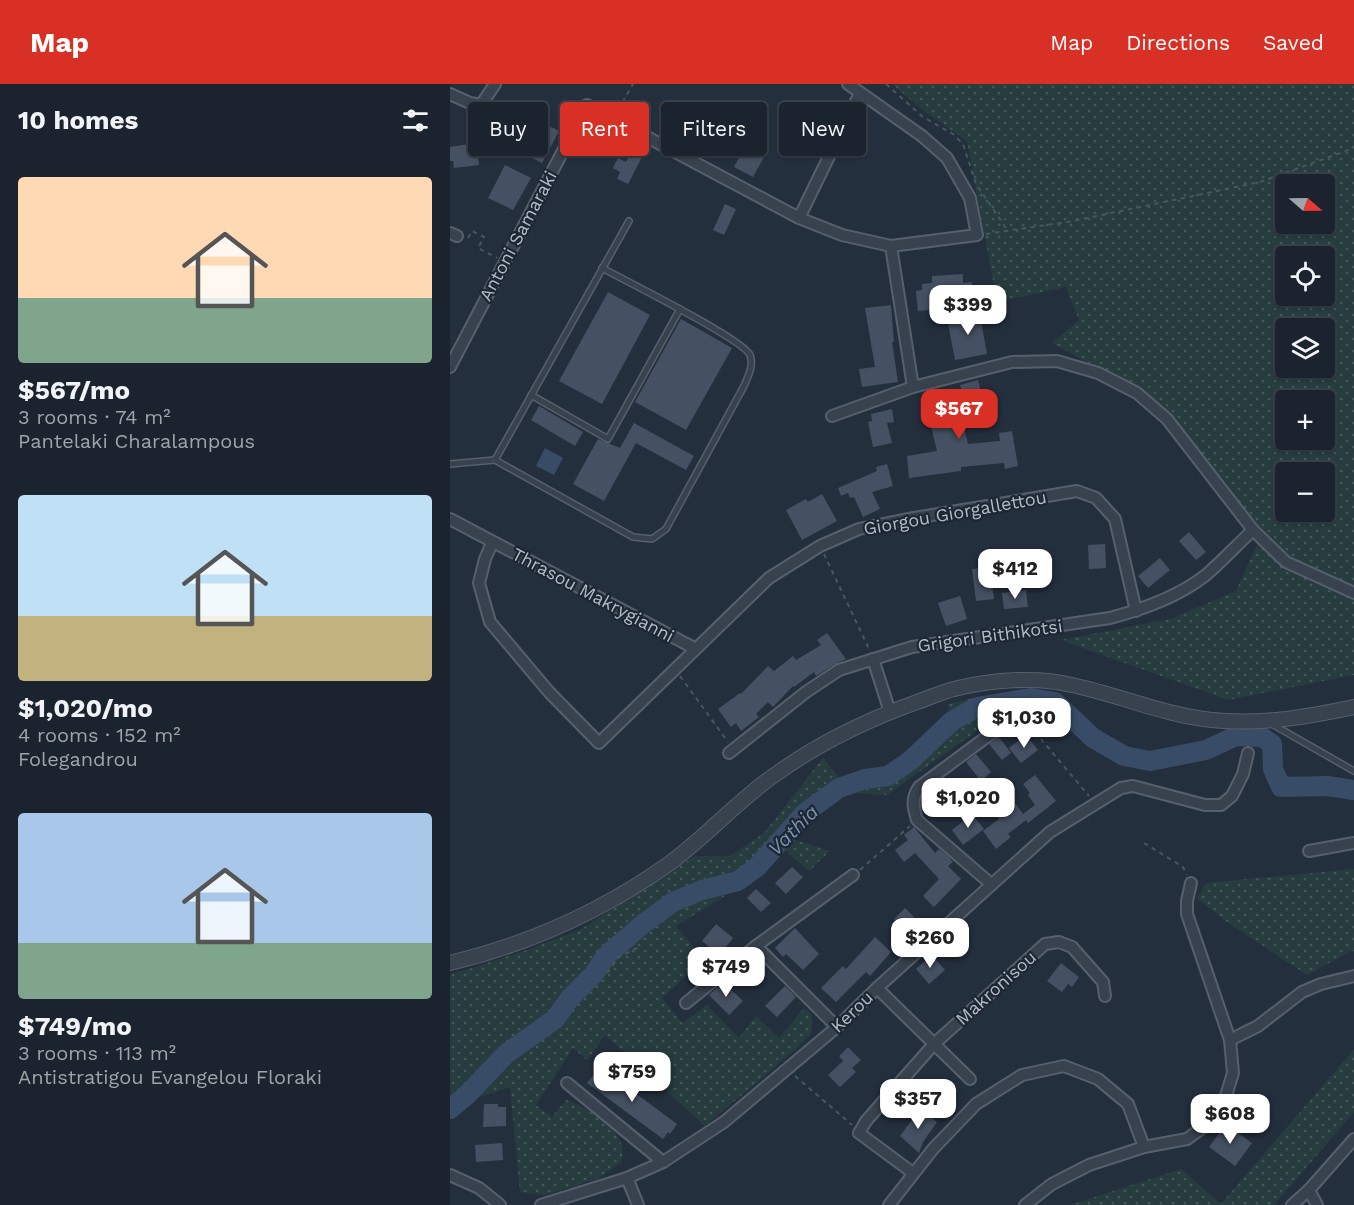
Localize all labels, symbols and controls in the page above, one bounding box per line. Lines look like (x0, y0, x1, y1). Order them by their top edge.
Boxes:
text: Map (30, 26, 89, 59)
text: Map (1050, 30, 1093, 55)
text: Directions (1126, 30, 1230, 55)
text: Saved (1263, 30, 1324, 55)
chip: Buy (468, 102, 548, 156)
chip: Rent (560, 102, 649, 156)
chip: Filters (661, 102, 767, 156)
chip: New (779, 102, 866, 156)
icon: filters (399, 104, 432, 137)
text: 10 homes (18, 105, 138, 135)
street label: Antoni Samaraki (474, 167, 561, 304)
north arrow (1275, 174, 1335, 234)
map controls (1275, 174, 1335, 522)
icon: home (171, 216, 279, 324)
button: locate (1275, 246, 1335, 306)
pin: $399 (932, 285, 1004, 336)
text: $399 (943, 292, 993, 316)
button: layers (1275, 318, 1335, 378)
text: $567/mo (18, 375, 130, 405)
pin: $567 (923, 389, 995, 440)
button: + (1275, 390, 1335, 450)
text: $567 (935, 396, 983, 420)
text: 3 rooms · 74 m² (18, 405, 171, 429)
text: Pantelaki Charalampous (18, 429, 255, 453)
button: − (1275, 462, 1335, 522)
street label: Giorgou Giorgallettou (862, 486, 1048, 539)
icon: home (171, 534, 279, 642)
street label: Thrasou Makrygianni (509, 543, 678, 646)
pin: $412 (979, 549, 1051, 600)
text: $412 (992, 556, 1038, 580)
street label: Grigori Bithikotsi (916, 615, 1064, 656)
text: $1,020/mo (18, 693, 153, 723)
pin: $1,030 (975, 698, 1073, 749)
text: $1,030 (992, 705, 1056, 729)
text: 4 rooms · 152 m² (18, 723, 181, 747)
text: Folegandrou (18, 747, 138, 771)
pin: $1,020 (919, 778, 1017, 829)
text: $1,020 (936, 785, 1000, 809)
water label: Vathia (763, 800, 823, 860)
icon: home (171, 852, 279, 960)
pin: $260 (894, 918, 966, 969)
text: $260 (905, 925, 955, 949)
street label: Makronisou (951, 946, 1040, 1029)
pin: $749 (690, 947, 762, 998)
text: $749 (702, 954, 750, 978)
street label: Kerou (826, 987, 877, 1037)
text: $749/mo (18, 1011, 132, 1041)
text: 3 rooms · 113 m² (18, 1041, 176, 1065)
pin: $759 (596, 1052, 668, 1103)
text: $759 (608, 1059, 656, 1083)
text: Antistratigou Evangelou Floraki (18, 1065, 322, 1089)
pin: $357 (882, 1079, 954, 1130)
text: $357 (894, 1086, 942, 1110)
pin: $608 (1194, 1094, 1266, 1145)
text: $608 (1205, 1101, 1255, 1125)

